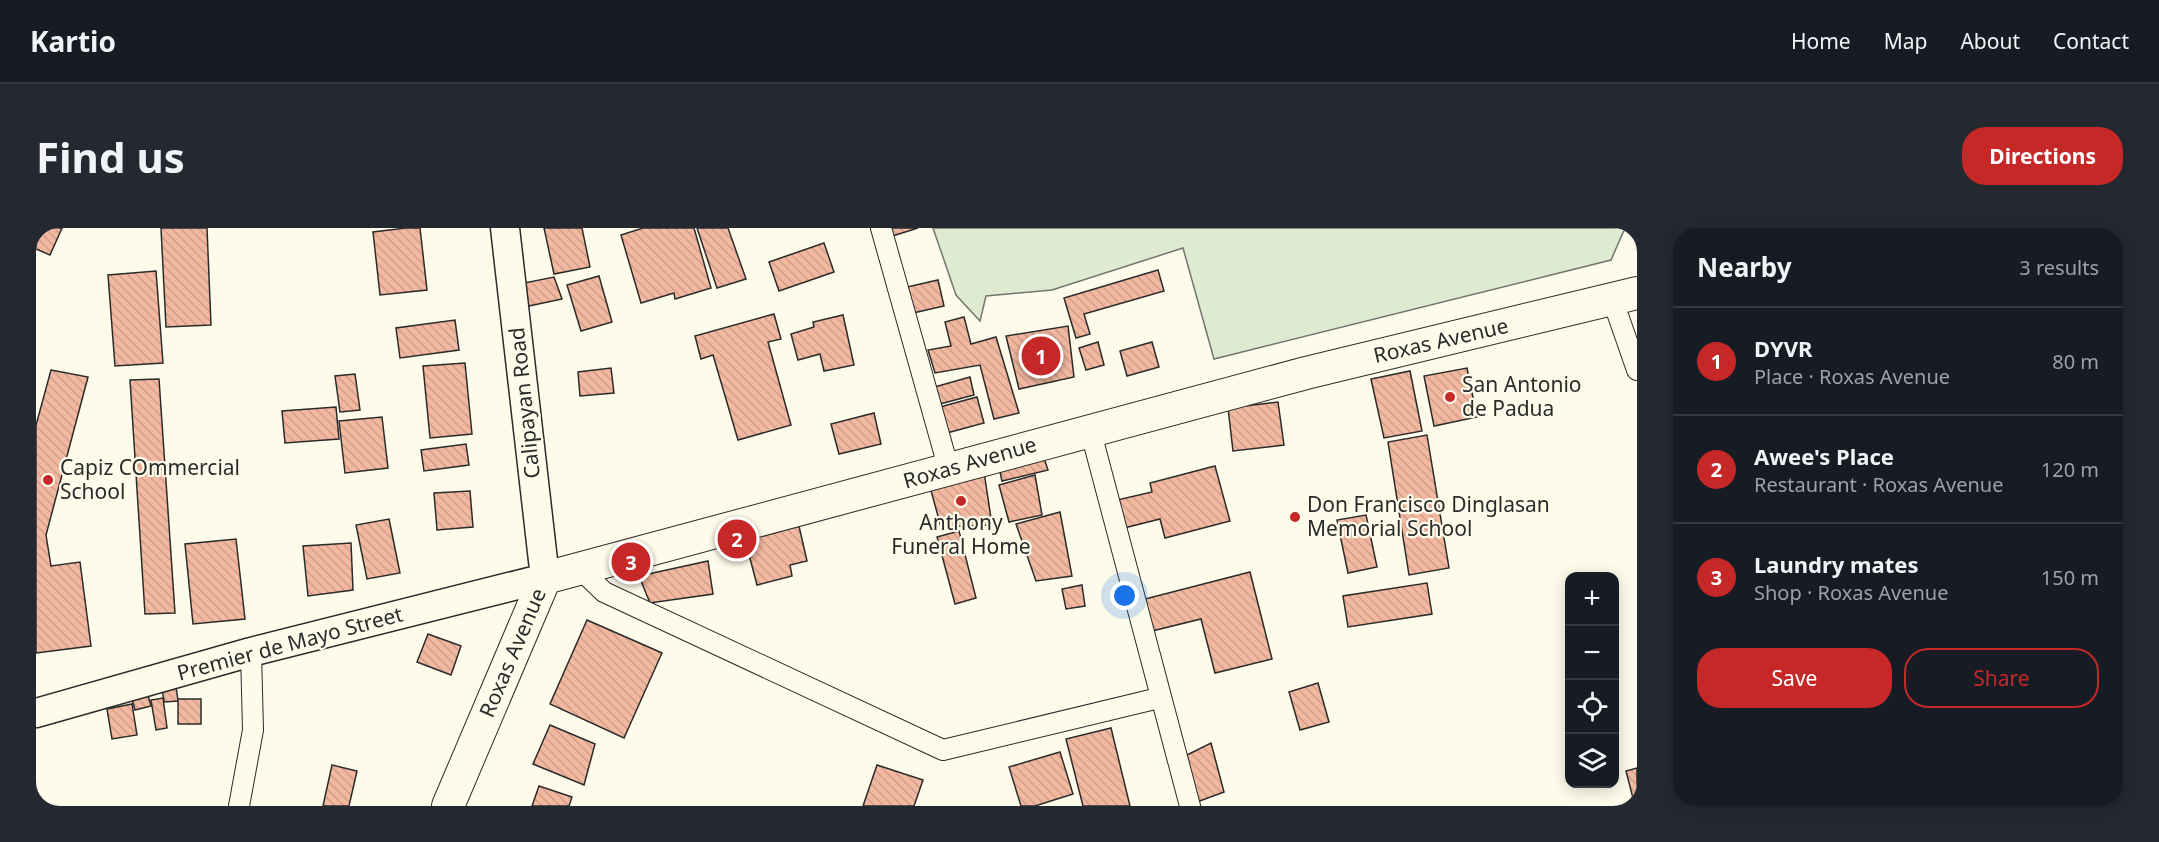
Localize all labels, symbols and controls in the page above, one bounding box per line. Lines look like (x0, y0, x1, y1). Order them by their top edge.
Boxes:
text: Kartio (30, 22, 116, 60)
text: Home (1791, 27, 1851, 55)
text: Map (1884, 27, 1927, 55)
text: About (1960, 27, 2020, 55)
text: Contact (2053, 27, 2129, 55)
button: Directions (1962, 127, 2123, 185)
text: Find us (36, 128, 185, 185)
text: Nearby (1697, 249, 1792, 285)
text: 3 results (2019, 254, 2099, 281)
street label: Roxas Avenue (1371, 311, 1511, 369)
street label: Calipayan Road (502, 326, 546, 480)
text: DYVR (1754, 333, 1812, 363)
pin: 1 (1022, 334, 1060, 378)
text: 1 (1711, 348, 1722, 375)
text: 80 m (2052, 348, 2099, 375)
text: Place · Roxas Avenue (1754, 363, 1950, 390)
place label: San Antonio de Padua (1462, 370, 1582, 422)
marker: San Antonio de Padua (1443, 390, 1457, 404)
street label: Roxas Avenue (900, 430, 1040, 494)
text: Awee's Place (1754, 441, 1894, 471)
place label: Capiz COmmercial School (60, 453, 240, 505)
text: 2 (1711, 456, 1722, 483)
text: 120 m (2041, 456, 2099, 483)
text: Restaurant · Roxas Avenue (1754, 471, 2003, 498)
marker: Capiz COmmercial School (41, 473, 55, 487)
place label: Don Francisco Dinglasan Memorial School (1307, 490, 1550, 542)
marker: Anthony Funeral Home (954, 494, 968, 508)
place label: Anthony Funeral Home (891, 508, 1031, 560)
marker: Don Francisco Dinglasan Memorial School (1288, 510, 1302, 524)
pin: 2 (718, 516, 756, 562)
pin: 3 (612, 540, 650, 584)
text: Laundry mates (1754, 549, 1918, 579)
text: 3 (1711, 564, 1722, 591)
text: 150 m (2041, 564, 2099, 591)
map controls (1565, 572, 1619, 788)
button: + (1565, 572, 1619, 626)
text: Shop · Roxas Avenue (1754, 579, 1948, 606)
your location (1110, 581, 1139, 610)
street label: Roxas Avenue (472, 584, 552, 721)
street label: Premier de Mayo Street (174, 599, 406, 687)
button: − (1565, 626, 1619, 680)
button: Save (1697, 648, 1892, 708)
button: Share (1904, 648, 2099, 708)
button: locate (1565, 680, 1619, 734)
button: layers (1565, 734, 1619, 788)

